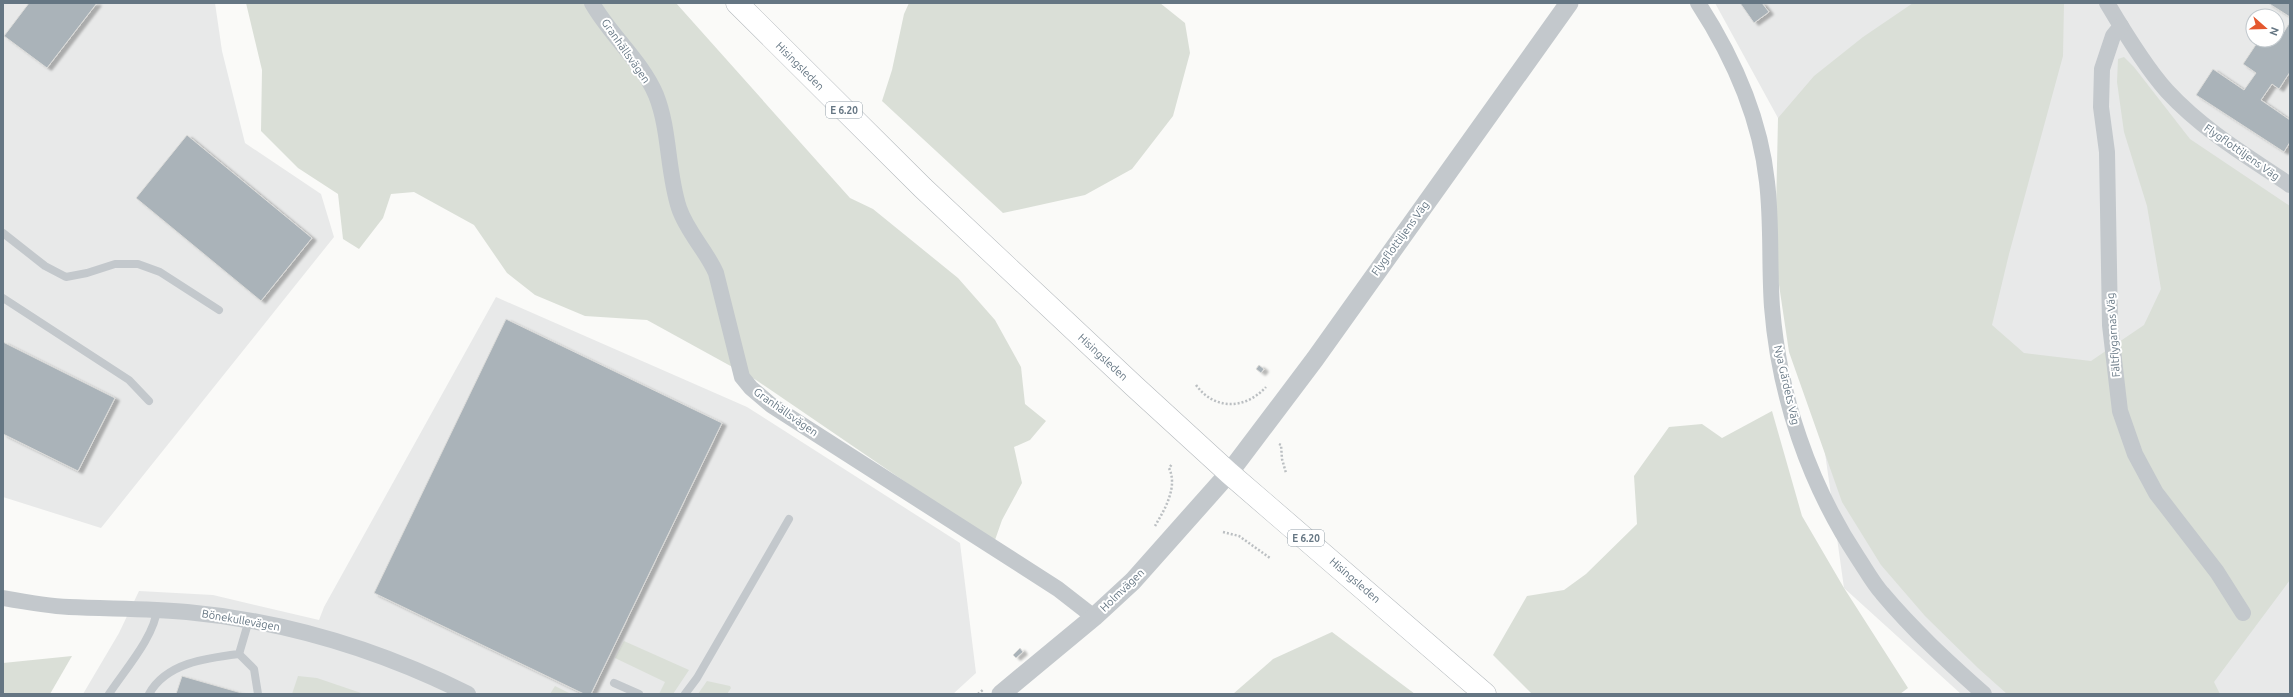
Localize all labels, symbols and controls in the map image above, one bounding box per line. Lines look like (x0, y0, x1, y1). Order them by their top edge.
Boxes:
north arrow (2245, 8, 2285, 48)
street label: Granhällsvägen (599, 17, 653, 85)
text: N (2267, 26, 2281, 37)
street label: Hisingsleden (774, 40, 826, 92)
road number: E 6.20 (826, 102, 862, 118)
street label: Flygflottiljens Väg (2202, 122, 2282, 182)
street label: Flygflottiljens Väg (1369, 198, 1431, 278)
street label: Fältflygarnas Väg (2104, 292, 2122, 378)
street label: Hisingsleden (1076, 331, 1130, 383)
street label: Nya Gärdets Väg (1772, 344, 1802, 426)
street label: Granhällsvägen (752, 385, 820, 439)
road number: E 6.20 (1288, 530, 1324, 546)
street label: Hisingsleden (1327, 555, 1383, 605)
street label: Holmvägen (1098, 566, 1146, 614)
street label: Bönekullevägen (201, 607, 281, 633)

